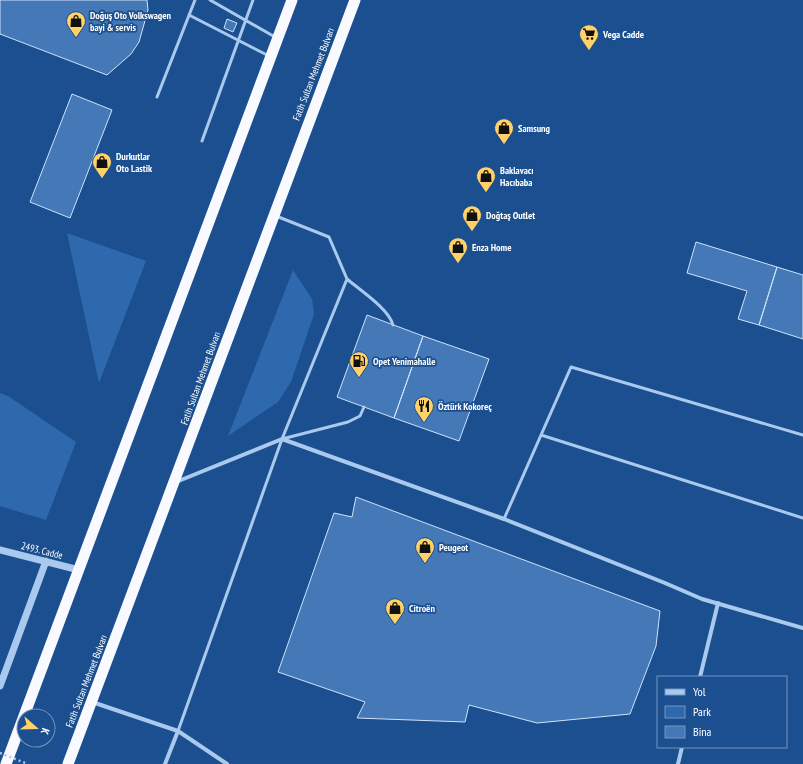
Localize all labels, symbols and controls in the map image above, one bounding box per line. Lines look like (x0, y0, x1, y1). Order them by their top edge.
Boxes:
place label: Doğuş Oto Volkswagen bayi & servis (90, 9, 172, 34)
shop icon: Doğuş Oto Volkswagen bayi & servis (65, 10, 87, 38)
supermarket icon: Vega Cadde (578, 23, 600, 51)
street label: Fatih Sultan Mehmet Bulvarı (290, 26, 337, 122)
place label: Vega Cadde (602, 28, 644, 41)
shop icon: Samsung (493, 117, 515, 145)
place label: Samsung (518, 122, 551, 135)
place label: Durkutlar Oto Lastik (116, 150, 153, 175)
shop icon: Durkutlar Oto Lastik (91, 151, 113, 179)
place label: Baklavacı Hacıbaba (500, 164, 534, 189)
shop icon: Baklavacı Hacıbaba (475, 165, 497, 193)
shop icon: Doğtaş Outlet (461, 204, 483, 232)
place label: Doğtaş Outlet (486, 209, 535, 222)
shop icon: Enza Home (447, 236, 469, 264)
place label: Enza Home (472, 241, 511, 254)
street label: Fatih Sultan Mehmet Bulvarı (178, 330, 223, 427)
fuel station icon: Opet Yenimahalle (348, 350, 370, 378)
place label: Opet Yenimahalle (373, 355, 436, 368)
restaurant icon: Öztürk Kokoreç (413, 395, 435, 423)
place label: Öztürk Kokoreç (438, 400, 492, 413)
shop icon: Peugeot (414, 536, 436, 564)
street label: 2493. Cadde (20, 539, 64, 562)
place label: Peugeot (439, 541, 468, 554)
shop icon: Citroën (384, 597, 406, 625)
place label: Citroën (409, 602, 435, 615)
street label: Fatih Sultan Mehmet Bulvarı (63, 633, 110, 729)
legend (657, 676, 787, 748)
text: Yol (693, 684, 706, 699)
text: Park (693, 704, 711, 719)
north arrow (16, 708, 56, 748)
text: Bina (693, 724, 712, 739)
text: K (38, 726, 53, 737)

